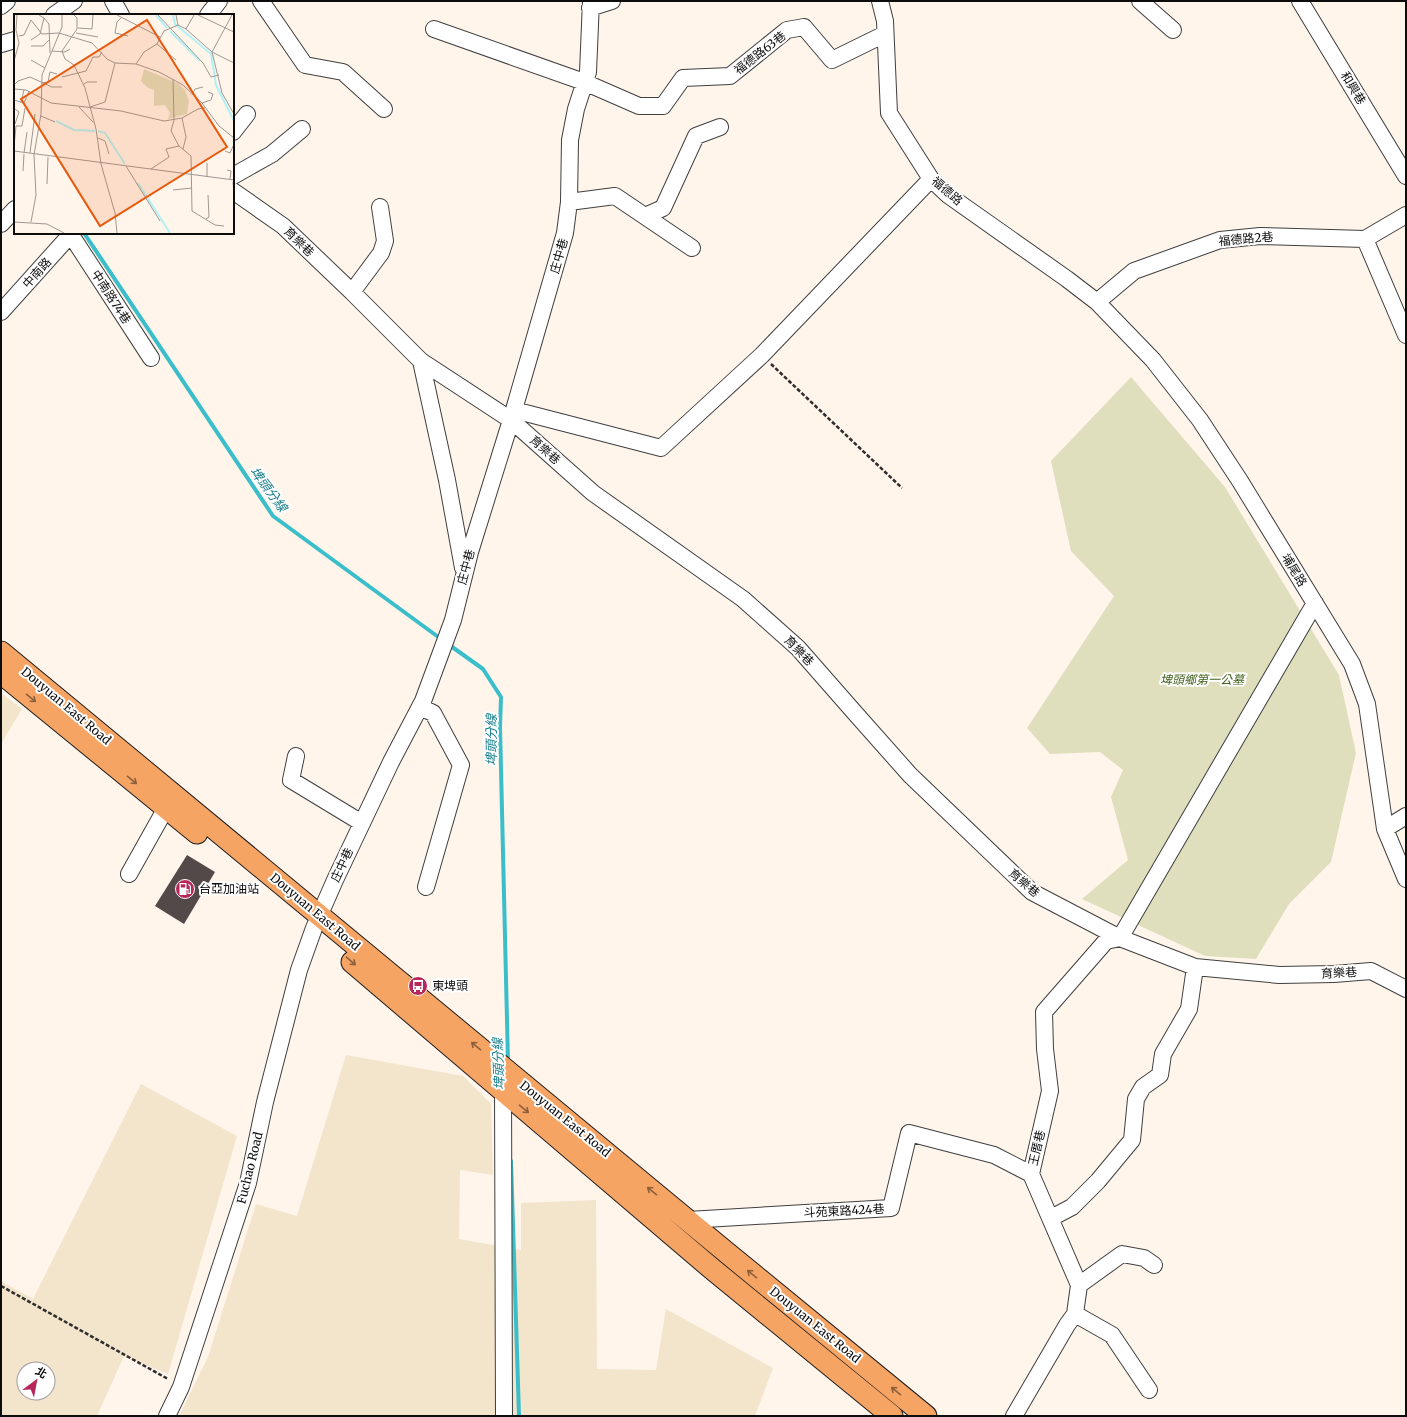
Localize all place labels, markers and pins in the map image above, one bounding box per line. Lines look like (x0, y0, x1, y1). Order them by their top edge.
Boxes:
fuel station icon: 台亞加油站 (174, 878, 196, 900)
place label: 台亞加油站 (199, 881, 259, 896)
bus stop icon: 東埤頭 (407, 975, 429, 997)
place label: 東埤頭 (432, 978, 468, 993)

